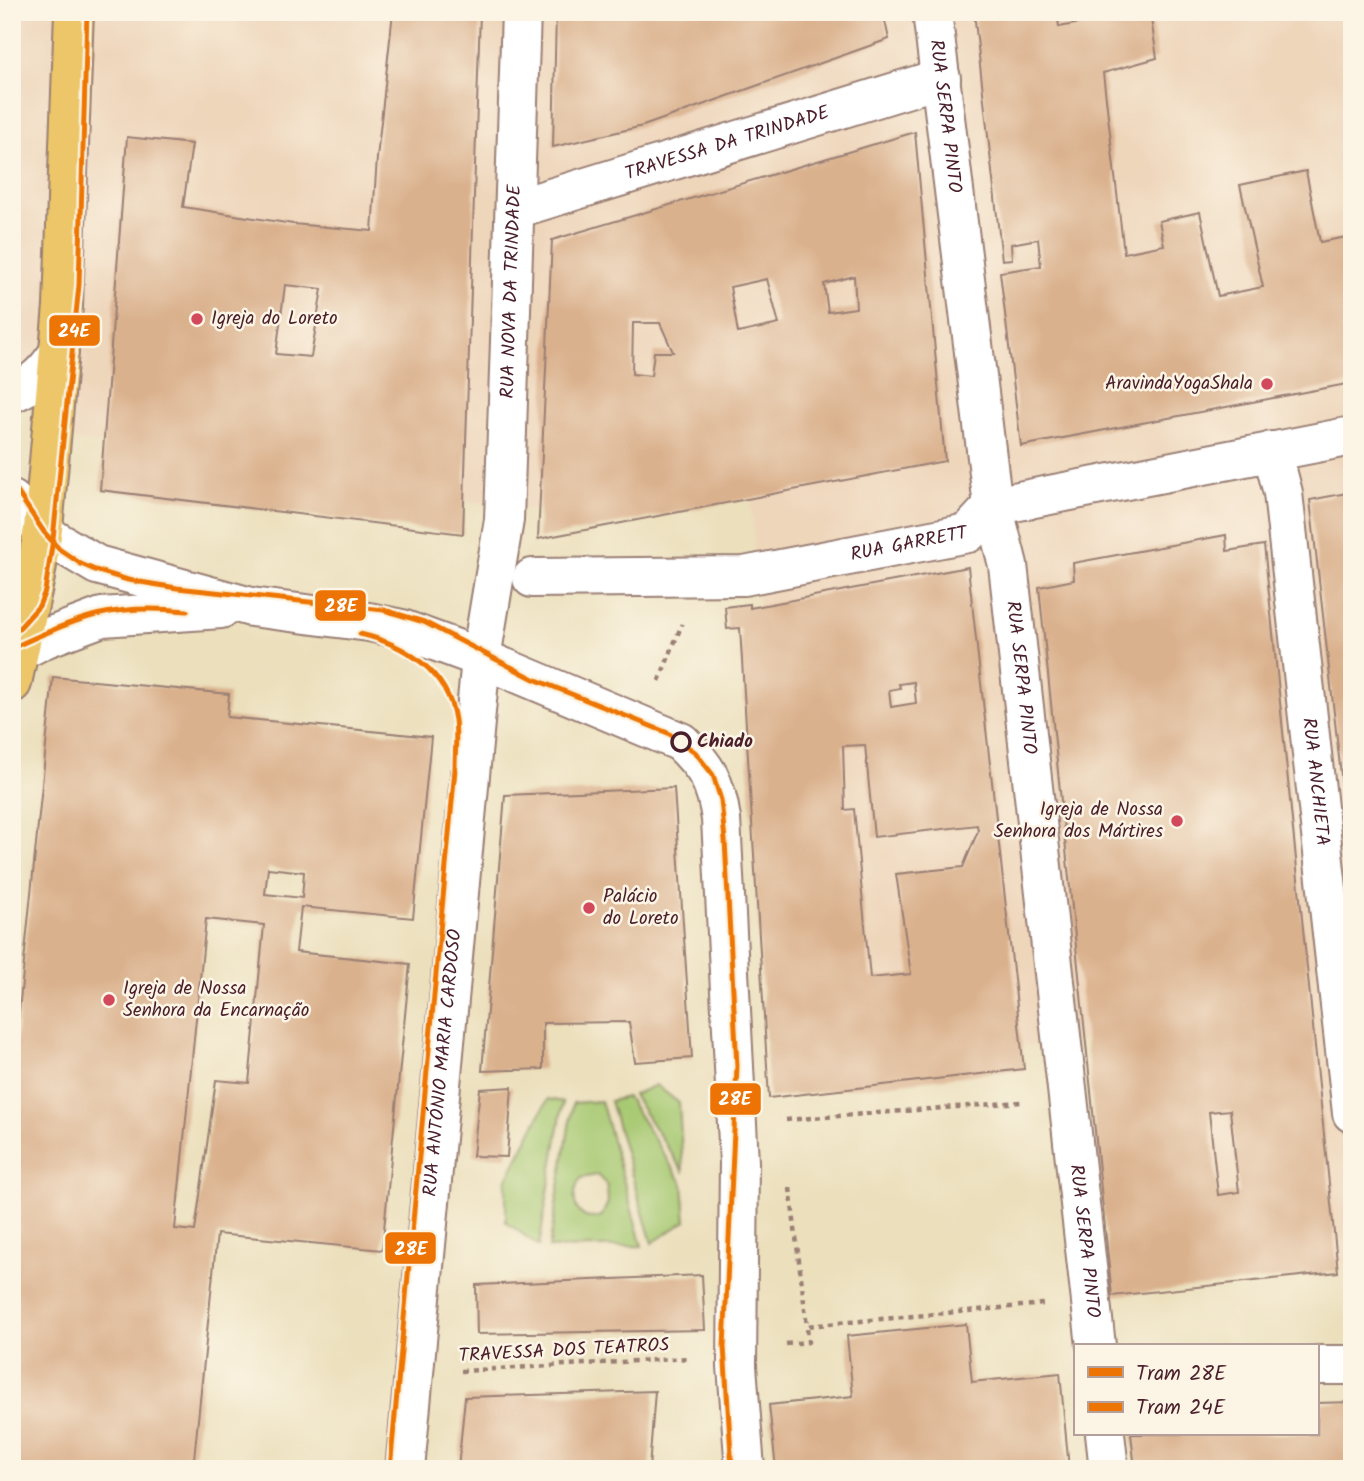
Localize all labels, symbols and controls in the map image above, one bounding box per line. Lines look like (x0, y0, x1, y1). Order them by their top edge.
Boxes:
street label: RUA SERPA PINTO (921, 38, 969, 195)
street label: TRAVESSA DA TRINDADE (621, 98, 834, 189)
street label: RUA NOVA DA TRINDADE (493, 183, 530, 399)
place label: Igreja do Loreto (211, 304, 338, 334)
marker: Igreja do Loreto (189, 311, 205, 327)
line badge: 24E (48, 314, 101, 347)
text: 24E (58, 317, 91, 347)
place label: AravindaYogaShala (1105, 369, 1253, 399)
marker: AravindaYogaShala (1259, 376, 1275, 392)
street label: RUA GARRETT (848, 518, 972, 570)
line badge: 28E (314, 589, 367, 622)
text: 28E (325, 592, 359, 622)
street label: RUA SERPA PINTO (997, 599, 1044, 756)
street label: RUA ANCHIETA (1293, 716, 1337, 848)
place label: Chiado (697, 727, 753, 757)
marker: Chiado (671, 732, 691, 752)
place label: Igreja de Nossa Senhora dos Mártires (994, 795, 1163, 847)
marker: Igreja de Nossa Senhora dos Mártires (1169, 813, 1185, 829)
place label: Palácio do Loreto (603, 882, 679, 934)
marker: Palácio do Loreto (581, 900, 597, 916)
street label: RUA ANTÓNIO MARIA CARDOSO (416, 927, 471, 1198)
place label: Igreja de Nossa Senhora da Encarnação (123, 974, 309, 1026)
marker: Igreja de Nossa Senhora da Encarnação (101, 992, 117, 1008)
line badge: 28E (709, 1082, 762, 1116)
text: 28E (719, 1085, 753, 1115)
street label: RUA SERPA PINTO (1061, 1163, 1108, 1320)
line badge: 28E (384, 1231, 437, 1265)
text: 28E (395, 1235, 429, 1265)
street label: TRAVESSA DOS TEATROS (458, 1331, 670, 1371)
legend (1074, 1344, 1318, 1436)
text: Tram 28E (1136, 1358, 1227, 1391)
text: Tram 24E (1136, 1392, 1226, 1425)

